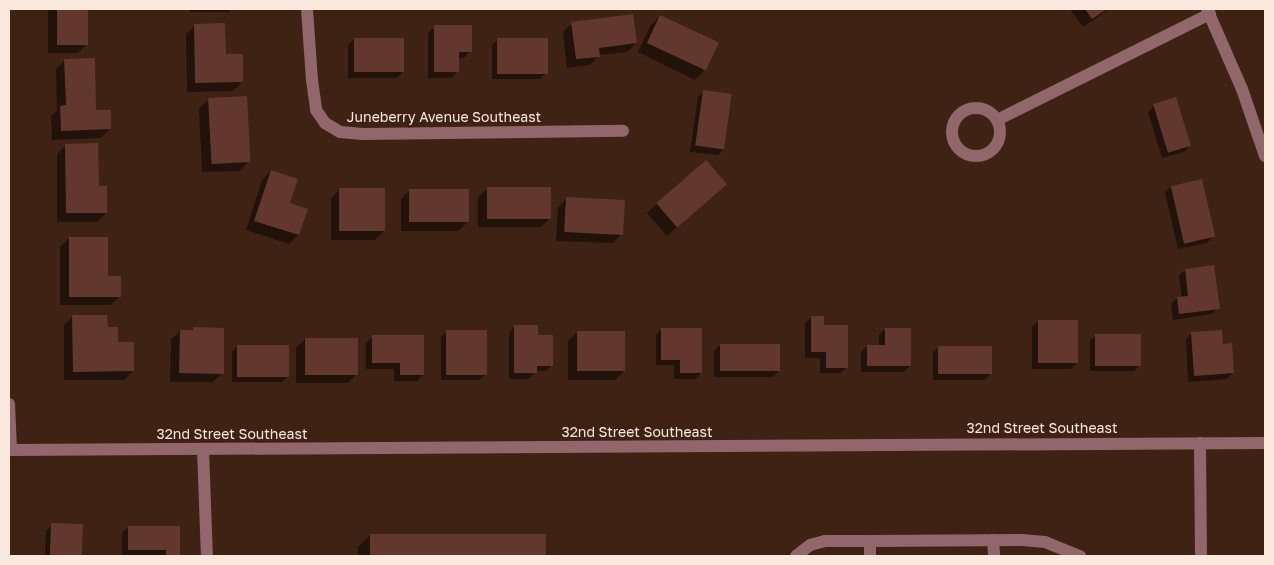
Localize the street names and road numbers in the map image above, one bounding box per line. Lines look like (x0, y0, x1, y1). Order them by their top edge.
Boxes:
street label: Juneberry Avenue Southeast (347, 109, 541, 125)
street label: 32nd Street Southeast (966, 420, 1118, 436)
street label: 32nd Street Southeast (561, 424, 713, 440)
street label: 32nd Street Southeast (156, 426, 308, 442)

